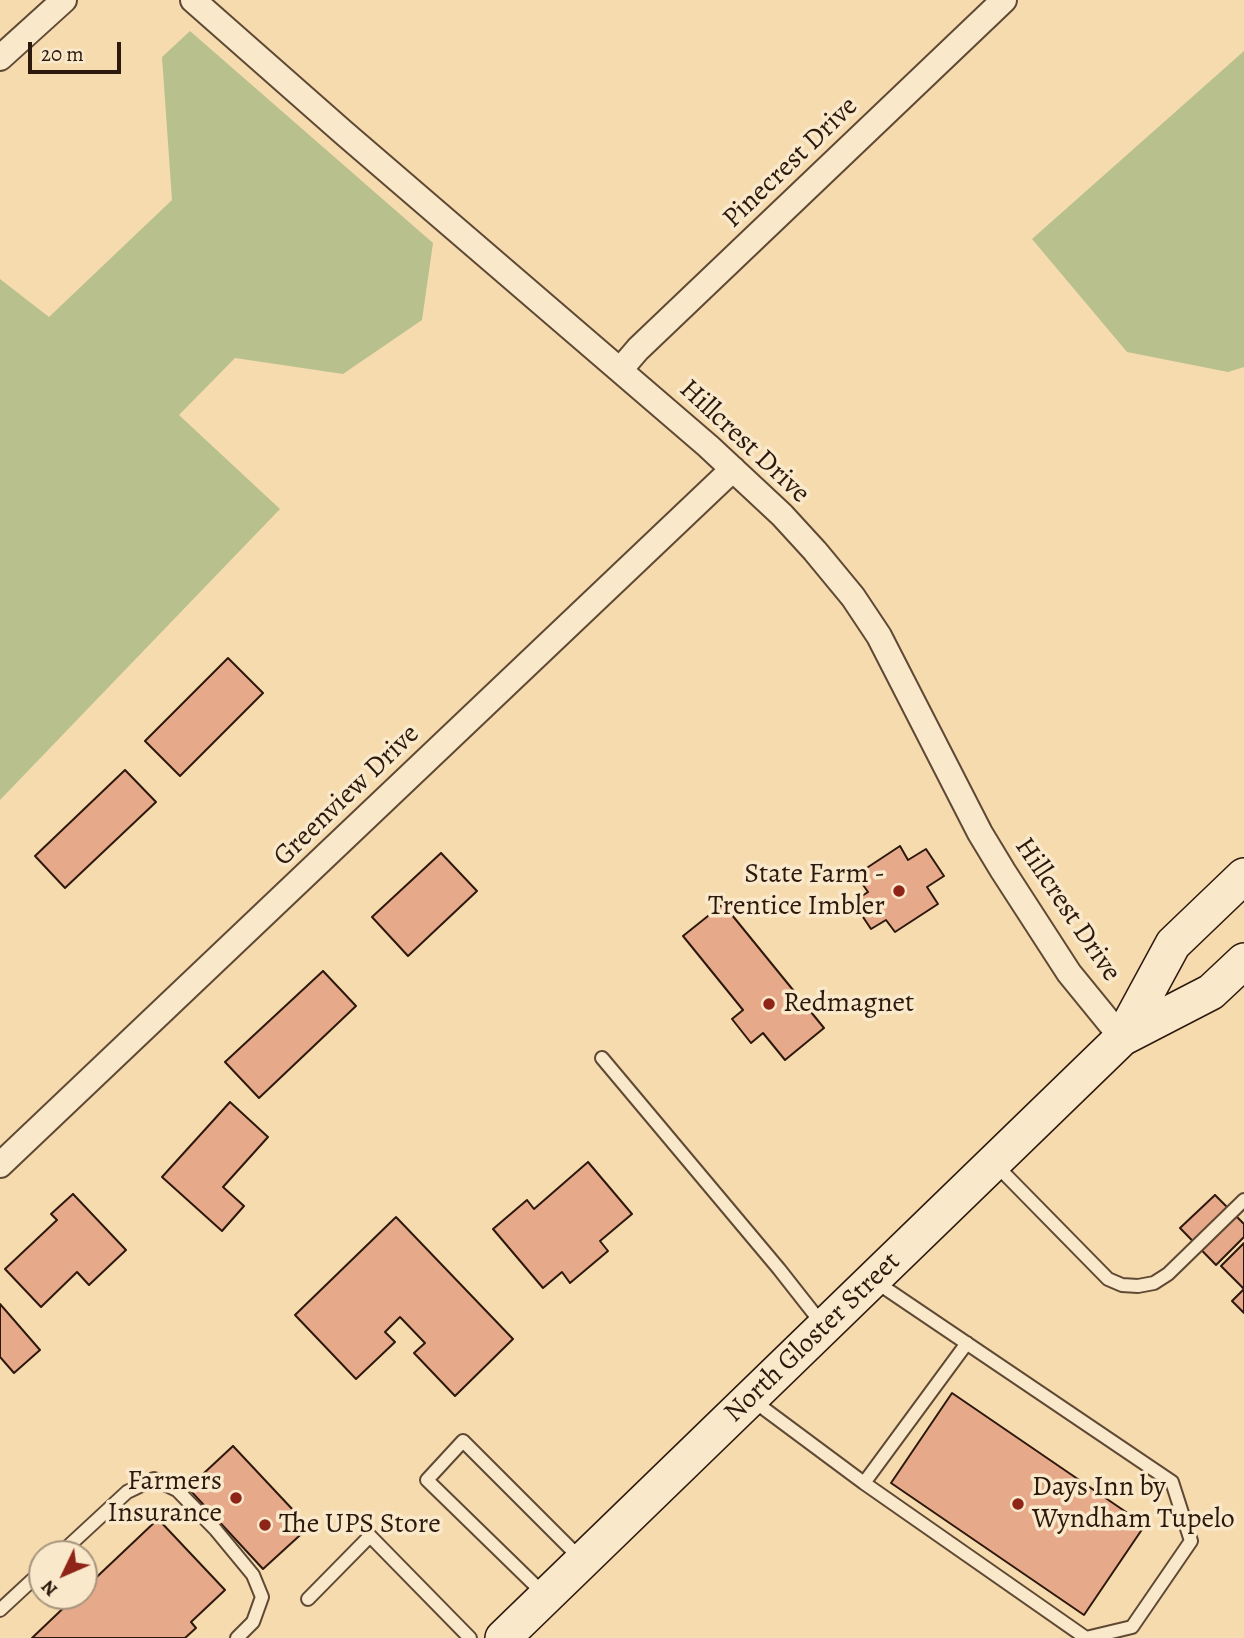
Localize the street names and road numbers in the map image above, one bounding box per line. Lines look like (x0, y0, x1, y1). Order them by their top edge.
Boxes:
street label: Pinecrest Drive (716, 90, 866, 236)
street label: Hillcrest Drive (672, 373, 816, 511)
street label: Greenview Drive (267, 718, 427, 874)
street label: Hillcrest Drive (1007, 832, 1127, 988)
street label: North Gloster Street (718, 1246, 908, 1430)

